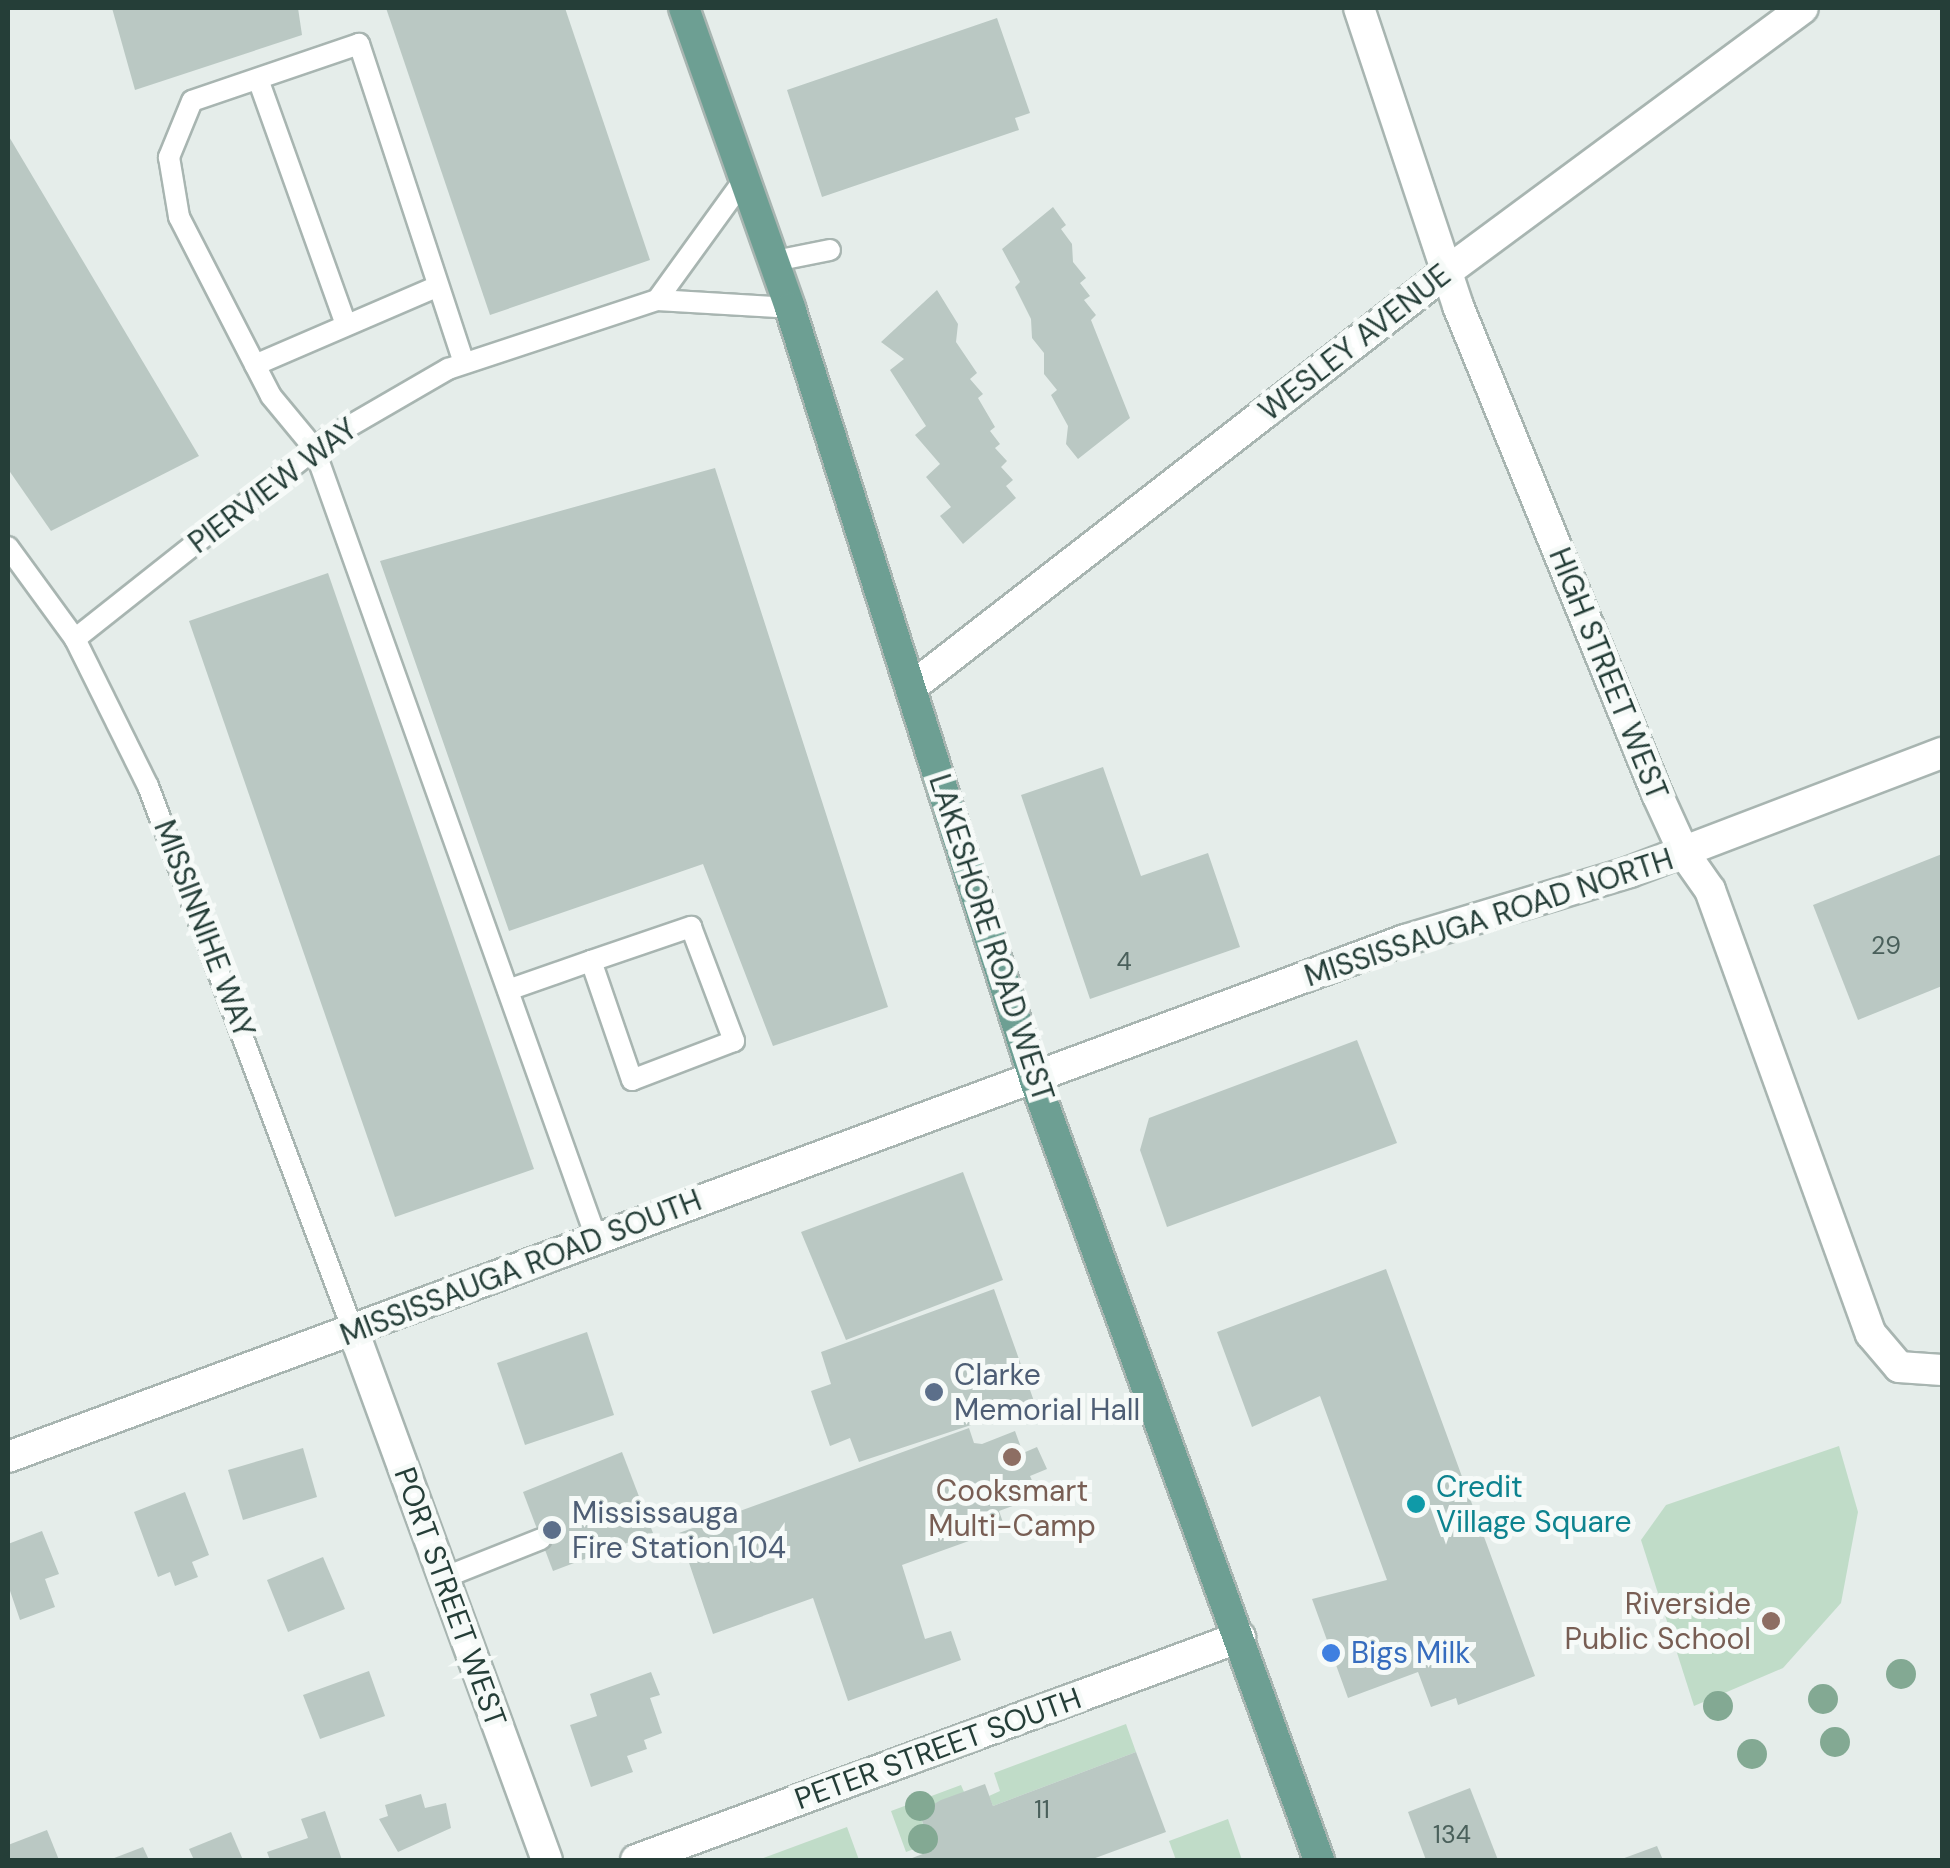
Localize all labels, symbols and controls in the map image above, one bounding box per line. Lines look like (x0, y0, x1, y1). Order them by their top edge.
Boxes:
street label: WESLEY AVENUE (1252, 257, 1458, 429)
street label: PIERVIEW WAY (182, 411, 364, 561)
street label: HIGH STREET WEST (1541, 543, 1675, 805)
street label: LAKESHORE ROAD WEST (921, 770, 1061, 1106)
street label: MISSINNIHE WAY (146, 815, 262, 1043)
street label: MISSISSAUGA ROAD NORTH (1300, 841, 1678, 995)
house number: 29 (1871, 931, 1901, 961)
house number: 4 (1116, 947, 1132, 977)
street label: MISSISSAUGA ROAD SOUTH (335, 1182, 707, 1354)
place label: Clarke Memorial Hall (954, 1357, 1140, 1428)
marker: Clarke Memorial Hall (923, 1381, 945, 1403)
marker: Cooksmart Multi-Camp (1001, 1446, 1023, 1468)
street label: PORT STREET WEST (386, 1462, 514, 1732)
place label: Credit Village Square (1436, 1469, 1631, 1540)
place label: Cooksmart Multi-Camp (928, 1473, 1096, 1544)
marker: Credit Village Square (1405, 1493, 1427, 1515)
place label: Mississauga Fire Station 104 (572, 1495, 786, 1566)
marker: Mississauga Fire Station 104 (541, 1519, 563, 1541)
place label: Riverside Public School (1565, 1586, 1751, 1656)
marker: Riverside Public School (1760, 1610, 1782, 1632)
place label: Bigs Milk (1351, 1635, 1470, 1671)
marker: Bigs Milk (1320, 1642, 1342, 1664)
street label: PETER STREET SOUTH (790, 1680, 1086, 1818)
house number: 11 (1034, 1795, 1050, 1825)
house number: 134 (1433, 1820, 1471, 1850)

